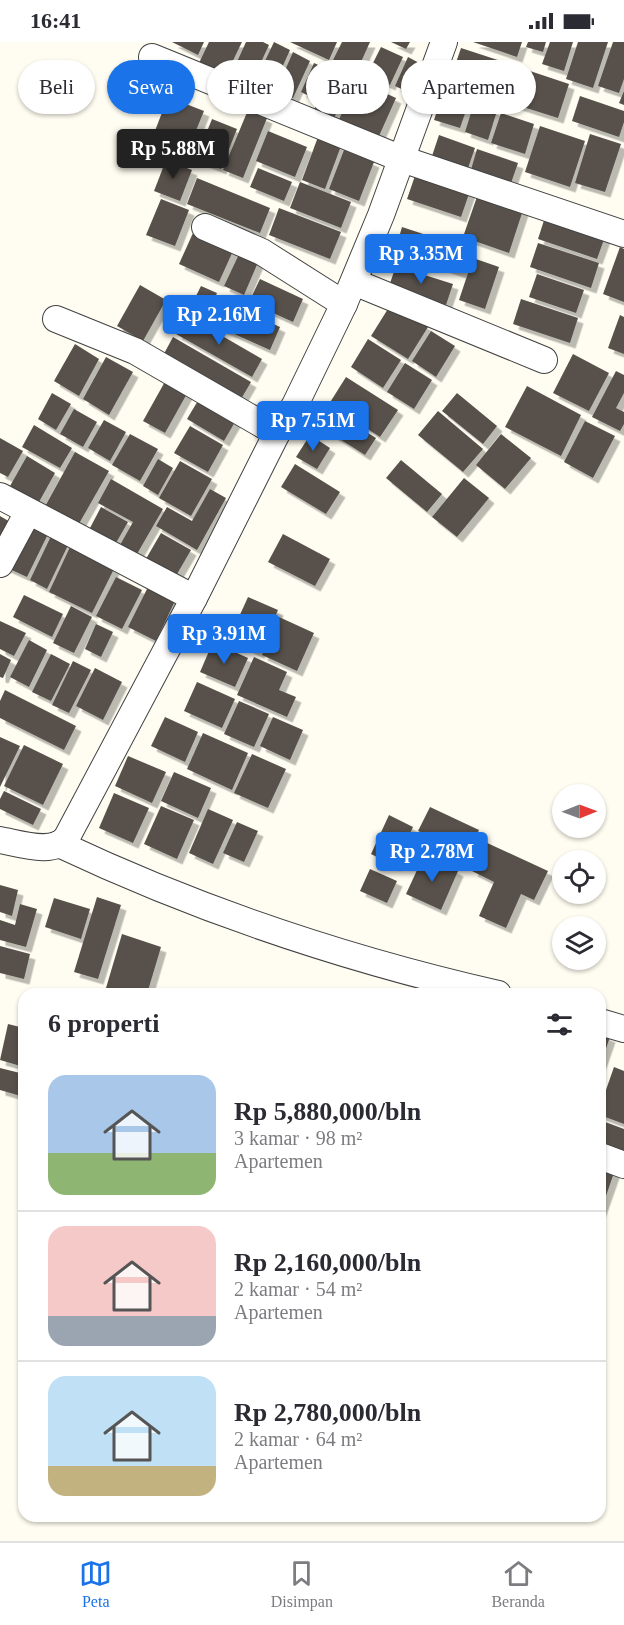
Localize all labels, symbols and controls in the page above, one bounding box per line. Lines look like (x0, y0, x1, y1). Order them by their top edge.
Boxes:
text: 16:41 (30, 8, 81, 33)
chip: Beli (18, 60, 95, 114)
chip: Sewa (107, 60, 195, 114)
chip: Filter (207, 60, 294, 114)
chip: Baru (306, 60, 389, 114)
chip: Apartemen (401, 60, 536, 114)
pin: Rp 5.88M (111, 129, 235, 180)
text: Rp 5.88M (131, 137, 215, 159)
pin: Rp 3.35M (359, 234, 483, 285)
text: Rp 3.35M (379, 242, 463, 264)
pin: Rp 2.16M (157, 295, 281, 346)
text: Rp 2.16M (177, 303, 261, 325)
pin: Rp 7.51M (251, 401, 375, 452)
text: Rp 7.51M (271, 409, 355, 431)
pin: Rp 3.91M (162, 614, 286, 665)
text: Rp 3.91M (182, 622, 266, 644)
north arrow (552, 784, 606, 838)
map controls (552, 784, 606, 970)
pin: Rp 2.78M (370, 832, 494, 883)
text: Rp 2.78M (390, 840, 474, 862)
button: locate (552, 850, 606, 904)
button: layers (552, 916, 606, 970)
icon: filters (543, 1008, 576, 1041)
text: 6 properti (48, 1009, 159, 1038)
text: Rp 5,880,000/bln (234, 1097, 421, 1126)
icon: home (96, 1099, 168, 1171)
text: 3 kamar · 98 m² (234, 1127, 362, 1149)
text: Apartemen (234, 1150, 323, 1172)
text: Rp 2,160,000/bln (234, 1248, 421, 1277)
icon: home (96, 1250, 168, 1322)
text: 2 kamar · 54 m² (234, 1278, 362, 1300)
text: Apartemen (234, 1301, 323, 1323)
text: Rp 2,780,000/bln (234, 1398, 421, 1427)
icon: home (96, 1400, 168, 1472)
text: 2 kamar · 64 m² (234, 1428, 362, 1450)
text: Apartemen (234, 1451, 323, 1473)
tab: Peta (79, 1557, 112, 1611)
tab: Disimpan (271, 1557, 333, 1611)
tab: Beranda (491, 1557, 545, 1611)

